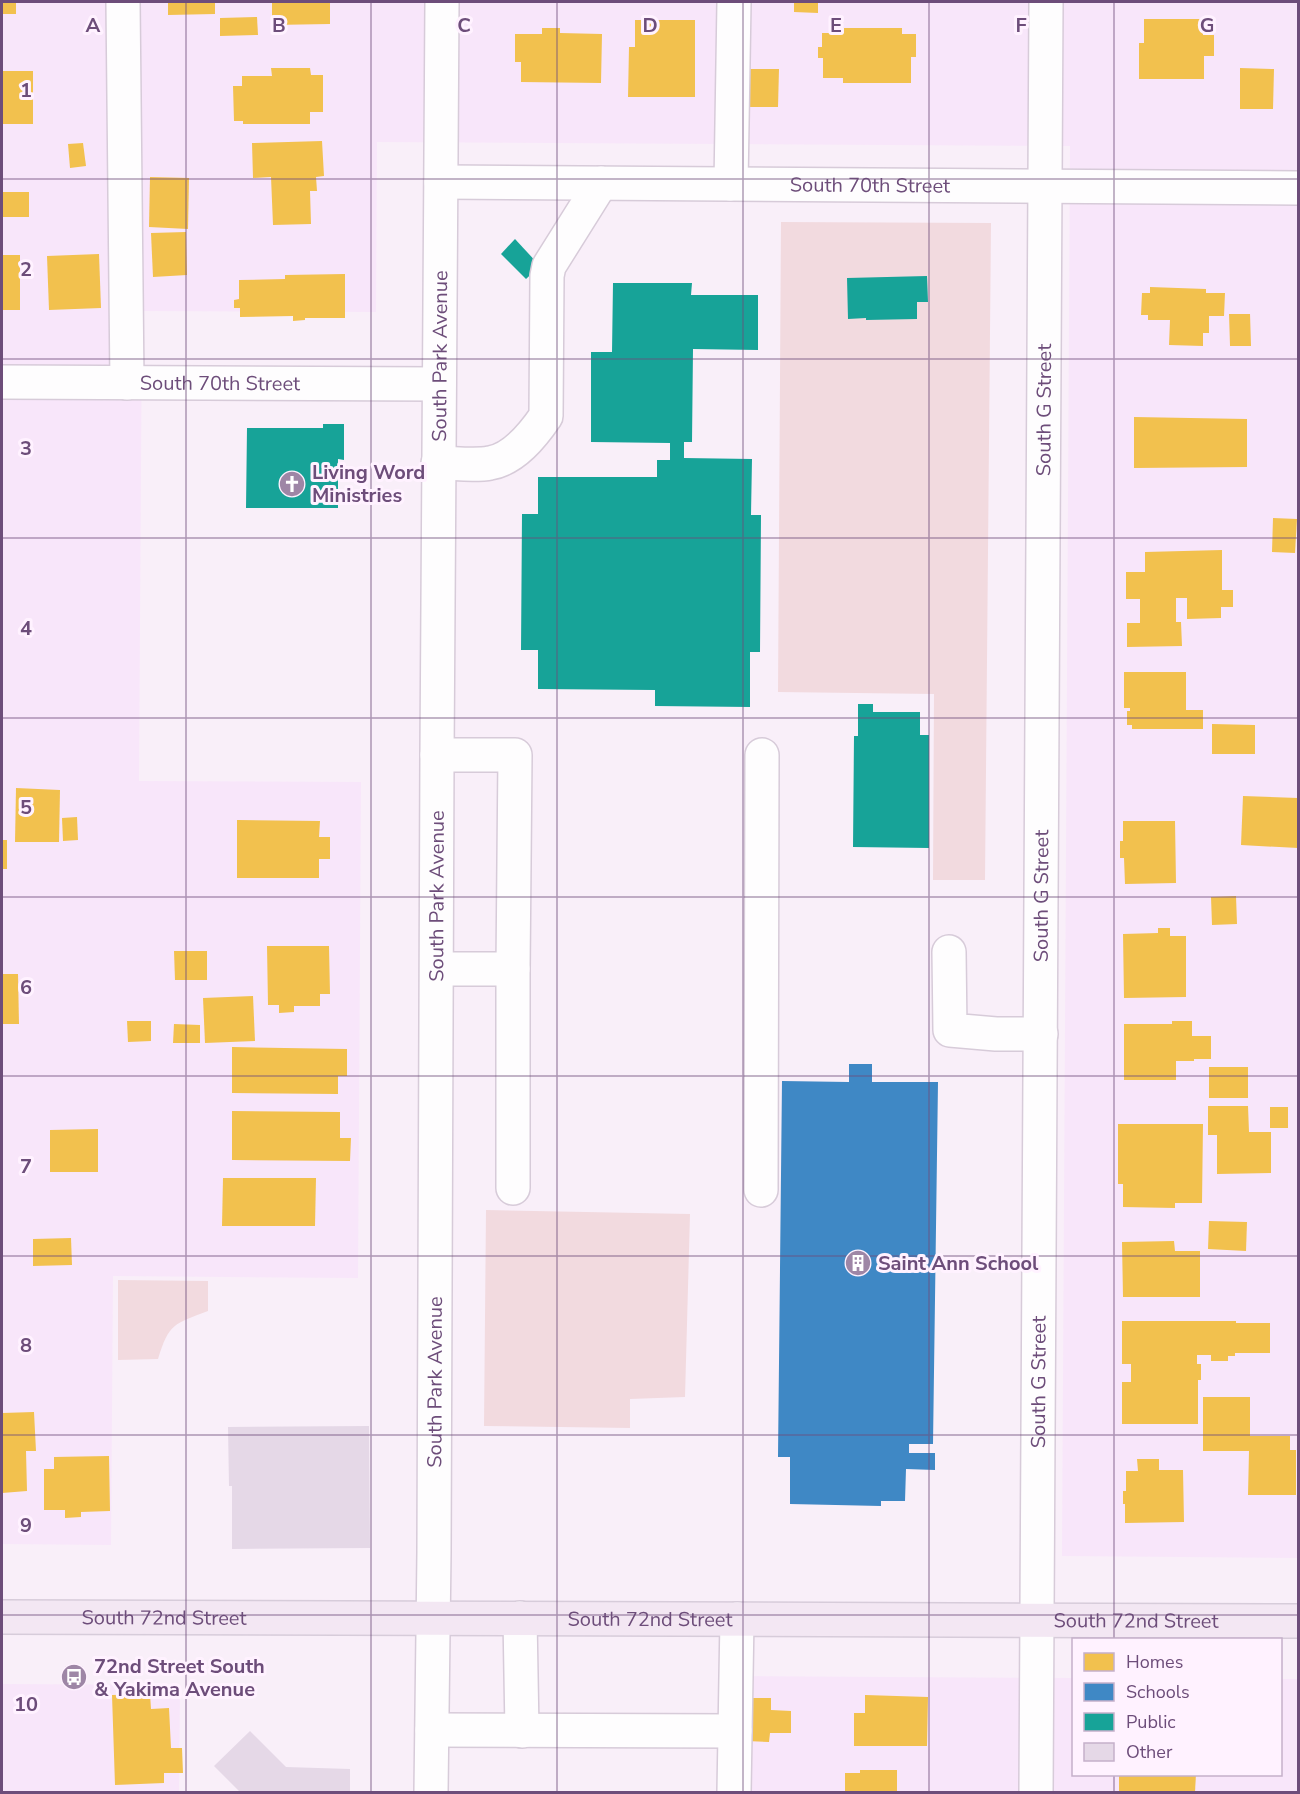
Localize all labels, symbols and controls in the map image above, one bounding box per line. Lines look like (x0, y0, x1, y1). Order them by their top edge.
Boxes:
text: A (86, 12, 101, 39)
text: B (272, 12, 286, 39)
text: C (457, 12, 471, 39)
text: D (642, 12, 658, 39)
text: E (830, 12, 842, 39)
text: F (1015, 12, 1027, 39)
text: G (1200, 12, 1214, 39)
text: 1 (20, 77, 32, 104)
street label: South 70th Street (790, 171, 951, 199)
text: 2 (20, 256, 32, 283)
street label: South Park Avenue (426, 270, 454, 442)
street label: South G Street (1030, 343, 1058, 476)
street label: South 70th Street (140, 369, 301, 397)
text: 3 (20, 435, 32, 462)
place label: Living Word Ministries (312, 459, 425, 509)
church icon: Living Word Ministries (277, 469, 307, 499)
text: 4 (20, 615, 32, 642)
text: 5 (20, 794, 32, 821)
street label: South Park Avenue (423, 810, 450, 982)
street label: South G Street (1027, 829, 1055, 962)
text: 6 (20, 974, 32, 1001)
text: 7 (20, 1153, 32, 1180)
building icon: Saint Ann School (843, 1248, 873, 1278)
place label: Saint Ann School (878, 1250, 1039, 1277)
street label: South Park Avenue (421, 1296, 448, 1468)
street label: South G Street (1024, 1315, 1052, 1448)
text: 8 (20, 1332, 32, 1359)
text: 9 (20, 1512, 32, 1539)
street label: South 72nd Street (81, 1604, 248, 1631)
street label: South 72nd Street (567, 1605, 734, 1633)
street label: South 72nd Street (1053, 1607, 1220, 1634)
legend (1072, 1638, 1282, 1776)
text: Homes (1126, 1650, 1183, 1674)
place label: 72nd Street South & Yakima Avenue (94, 1653, 265, 1703)
bus stop icon: 72nd Street South & Yakima Avenue (59, 1662, 89, 1692)
text: Schools (1126, 1680, 1190, 1704)
text: 10 (14, 1691, 38, 1718)
text: Public (1126, 1710, 1176, 1734)
text: Other (1126, 1740, 1173, 1764)

